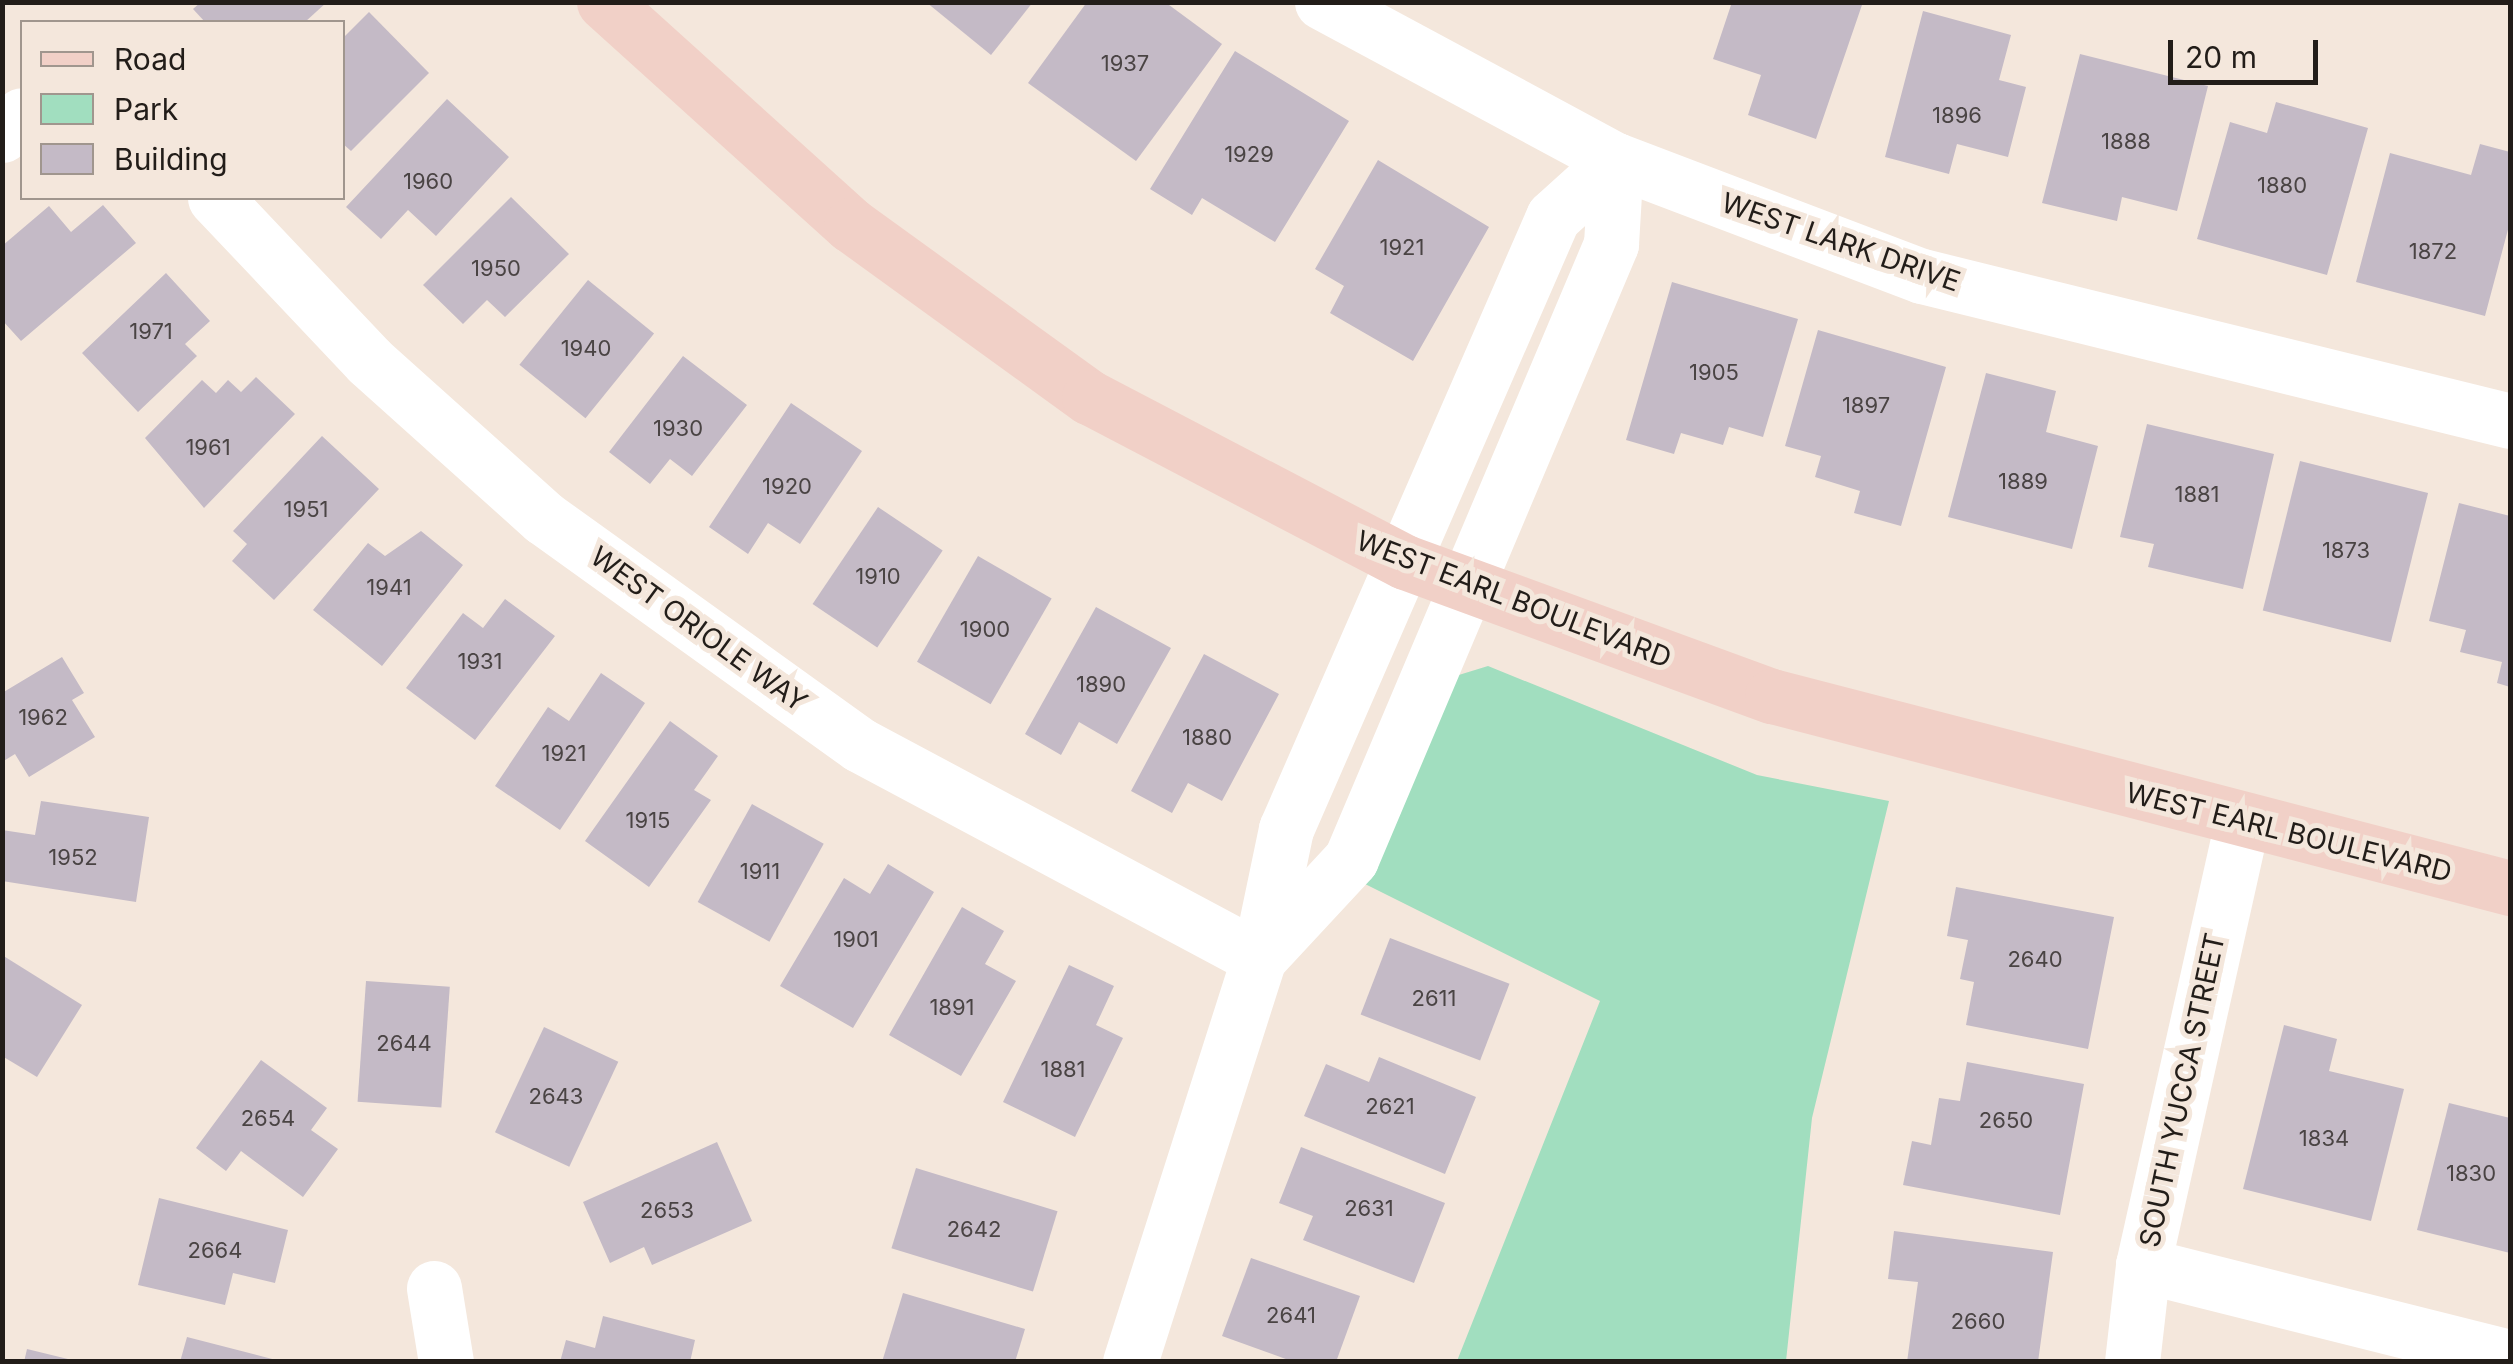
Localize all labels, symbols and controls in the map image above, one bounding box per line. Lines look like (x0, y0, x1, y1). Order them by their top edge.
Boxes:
legend (20, 20, 345, 200)
scale bar (2173, 20, 2323, 82)
text: 20 m (2185, 39, 2257, 75)
text: Road (114, 41, 186, 77)
house number: 1937 (1101, 51, 1149, 77)
text: Park (114, 91, 178, 127)
house number: 1896 (1932, 103, 1982, 129)
house number: 1888 (2101, 129, 2151, 155)
text: Building (114, 141, 228, 177)
house number: 1929 (1224, 142, 1274, 168)
house number: 1960 (403, 169, 453, 195)
house number: 1880 (2257, 173, 2307, 199)
street label: WEST LARK DRIVE (1717, 185, 1965, 299)
house number: 1921 (1380, 235, 1424, 261)
house number: 1872 (2409, 239, 2457, 265)
house number: 1950 (471, 256, 521, 282)
house number: 1971 (129, 319, 173, 345)
house number: 1940 (561, 336, 611, 362)
house number: 1905 (1689, 360, 1739, 386)
house number: 1897 (1842, 393, 1890, 419)
house number: 1930 (653, 416, 703, 442)
house number: 1961 (185, 435, 231, 461)
house number: 1889 (1998, 469, 2048, 495)
house number: 1920 (762, 474, 812, 500)
house number: 1881 (2174, 482, 2220, 508)
house number: 1951 (284, 497, 328, 523)
street label: WEST EARL BOULEVARD (1352, 523, 1676, 675)
house number: 1873 (2322, 538, 2370, 564)
street label: WEST ORIOLE WAY (584, 539, 814, 719)
house number: 1910 (855, 564, 901, 590)
house number: 1941 (366, 575, 412, 601)
house number: 1900 (960, 617, 1010, 643)
house number: 1931 (457, 649, 503, 675)
house number: 1890 (1076, 672, 1126, 698)
house number: 1962 (18, 705, 68, 731)
house number: 1880 (1182, 725, 1232, 751)
house number: 1921 (542, 741, 586, 767)
street label: WEST EARL BOULEVARD (2123, 775, 2455, 889)
house number: 1915 (626, 808, 670, 834)
house number: 1952 (48, 845, 98, 871)
house number: 1911 (740, 859, 780, 885)
house number: 1901 (833, 927, 879, 953)
street label: SOUTH YUCCA STREET (2132, 930, 2232, 1250)
house number: 2640 (2007, 947, 2063, 973)
house number: 2611 (1412, 986, 1456, 1012)
house number: 1891 (929, 995, 975, 1021)
house number: 2644 (376, 1031, 432, 1057)
house number: 1881 (1040, 1057, 1086, 1083)
house number: 2643 (529, 1084, 583, 1110)
house number: 2621 (1365, 1094, 1415, 1120)
house number: 2654 (241, 1106, 295, 1132)
house number: 2650 (1979, 1108, 2033, 1134)
house number: 1834 (2299, 1126, 2349, 1152)
house number: 1830 (2446, 1161, 2496, 1187)
house number: 2631 (1344, 1196, 1394, 1222)
house number: 2653 (640, 1198, 694, 1224)
house number: 2642 (947, 1217, 1001, 1243)
house number: 2664 (188, 1238, 242, 1264)
house number: 2641 (1266, 1303, 1316, 1329)
house number: 2660 (1951, 1309, 2005, 1335)

